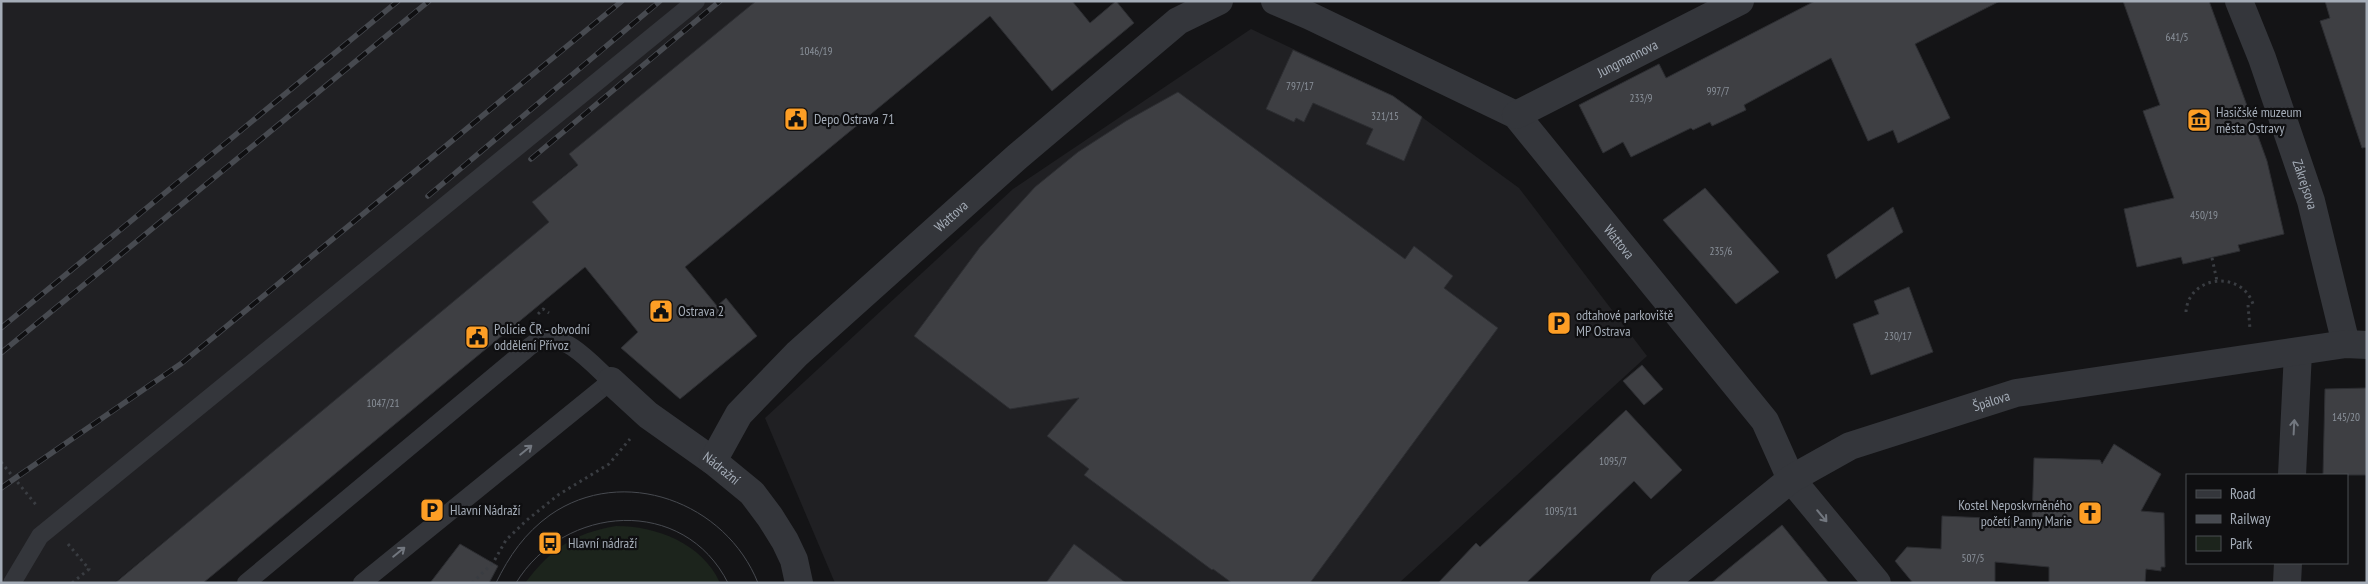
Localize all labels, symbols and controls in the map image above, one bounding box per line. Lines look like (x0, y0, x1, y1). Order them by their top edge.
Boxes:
house number: 641/5 (2165, 30, 2189, 44)
street label: Jungmannova (1593, 35, 1661, 82)
house number: 1046/19 (800, 44, 833, 58)
house number: 797/17 (1286, 79, 1314, 93)
house number: 997/7 (1706, 84, 1730, 98)
house number: 233/9 (1629, 91, 1653, 105)
place label: Hasičské muzeum města Ostravy (2216, 103, 2302, 137)
public building icon: Depo Ostrava 71 (783, 106, 809, 132)
museum icon: Hasičské muzeum města Ostravy (2186, 107, 2212, 133)
house number: 321/15 (1371, 109, 1399, 123)
place label: Depo Ostrava 71 (814, 110, 895, 128)
street label: Zákrejsova (2288, 157, 2322, 211)
street label: Wattova (931, 196, 972, 236)
house number: 450/19 (2190, 208, 2218, 222)
street label: Wattova (1600, 221, 1638, 263)
house number: 235/6 (1709, 244, 1733, 258)
public building icon: Ostrava 2 (648, 298, 674, 324)
place label: Ostrava 2 (678, 302, 724, 320)
place label: odtahové parkoviště MP Ostrava (1576, 306, 1673, 340)
parking icon: odtahové parkoviště MP Ostrava (1546, 310, 1572, 336)
place label: Policie ČR - obvodní oddělení Přívoz (494, 320, 590, 354)
public building icon: Policie ČR - obvodní oddělení Přívoz (464, 324, 490, 350)
house number: 230/17 (1884, 329, 1912, 343)
street label: Špálova (1970, 387, 2012, 415)
house number: 1047/21 (367, 396, 400, 410)
house number: 145/20 (2332, 410, 2360, 424)
one-way arrow (2290, 419, 2299, 435)
one-way arrow (519, 444, 532, 455)
street label: Nádražní (699, 448, 744, 489)
house number: 1095/7 (1599, 454, 1627, 468)
legend (2186, 474, 2348, 564)
text: Road (2230, 484, 2256, 503)
place label: Kostel Neposkvrněného početí Panny Marie (1958, 496, 2072, 530)
parking icon: Hlavní Nádraží (419, 497, 445, 523)
church icon: Kostel Neposkvrněného početí Panny Marie (2077, 500, 2103, 526)
place label: Hlavní Nádraží (450, 501, 521, 519)
house number: 1095/11 (1545, 504, 1578, 518)
one-way arrow (1816, 509, 1827, 522)
text: Railway (2230, 509, 2271, 528)
bus stop icon: Hlavní nádraží (537, 530, 563, 556)
place label: Hlavní nádraží (568, 534, 637, 552)
text: Park (2230, 534, 2252, 553)
one-way arrow (393, 547, 406, 558)
house number: 507/5 (1961, 551, 1985, 565)

